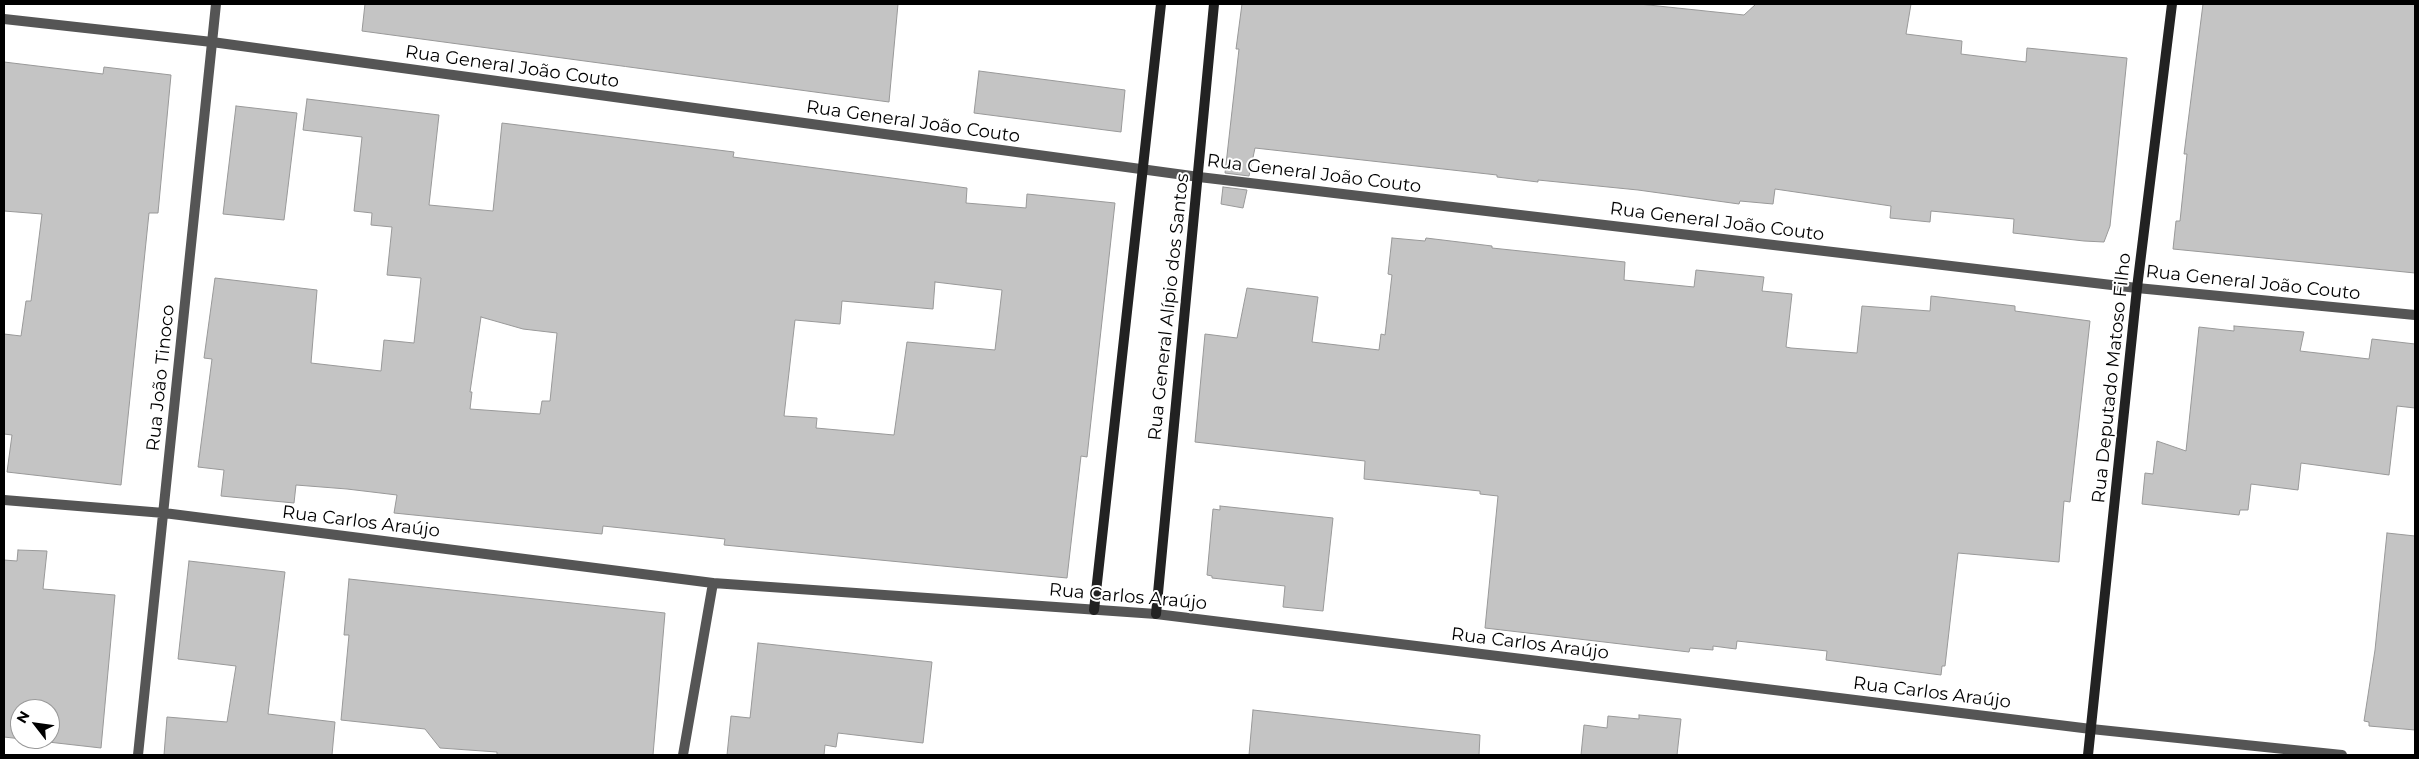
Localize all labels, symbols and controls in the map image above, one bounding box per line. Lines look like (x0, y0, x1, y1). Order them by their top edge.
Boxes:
street label: Rua General João Couto (404, 41, 620, 93)
street label: Rua General João Couto (805, 96, 1021, 148)
street label: Rua General João Couto (1206, 150, 1422, 198)
street label: Rua General Alípio dos Santos (1144, 172, 1194, 442)
street label: Rua General João Couto (1609, 198, 1825, 246)
street label: Rua Deputado Matoso Filho (2088, 252, 2136, 504)
street label: Rua General João Couto (2145, 261, 2361, 305)
street label: Rua João Tinoco (143, 304, 179, 452)
street label: Rua Carlos Araújo (281, 502, 441, 542)
street label: Rua Carlos Araújo (1048, 579, 1208, 615)
street label: Rua Carlos Araújo (1450, 624, 1610, 664)
street label: Rua Carlos Araújo (1852, 673, 2012, 713)
north arrow (10, 699, 60, 749)
text: N (12, 708, 33, 726)

